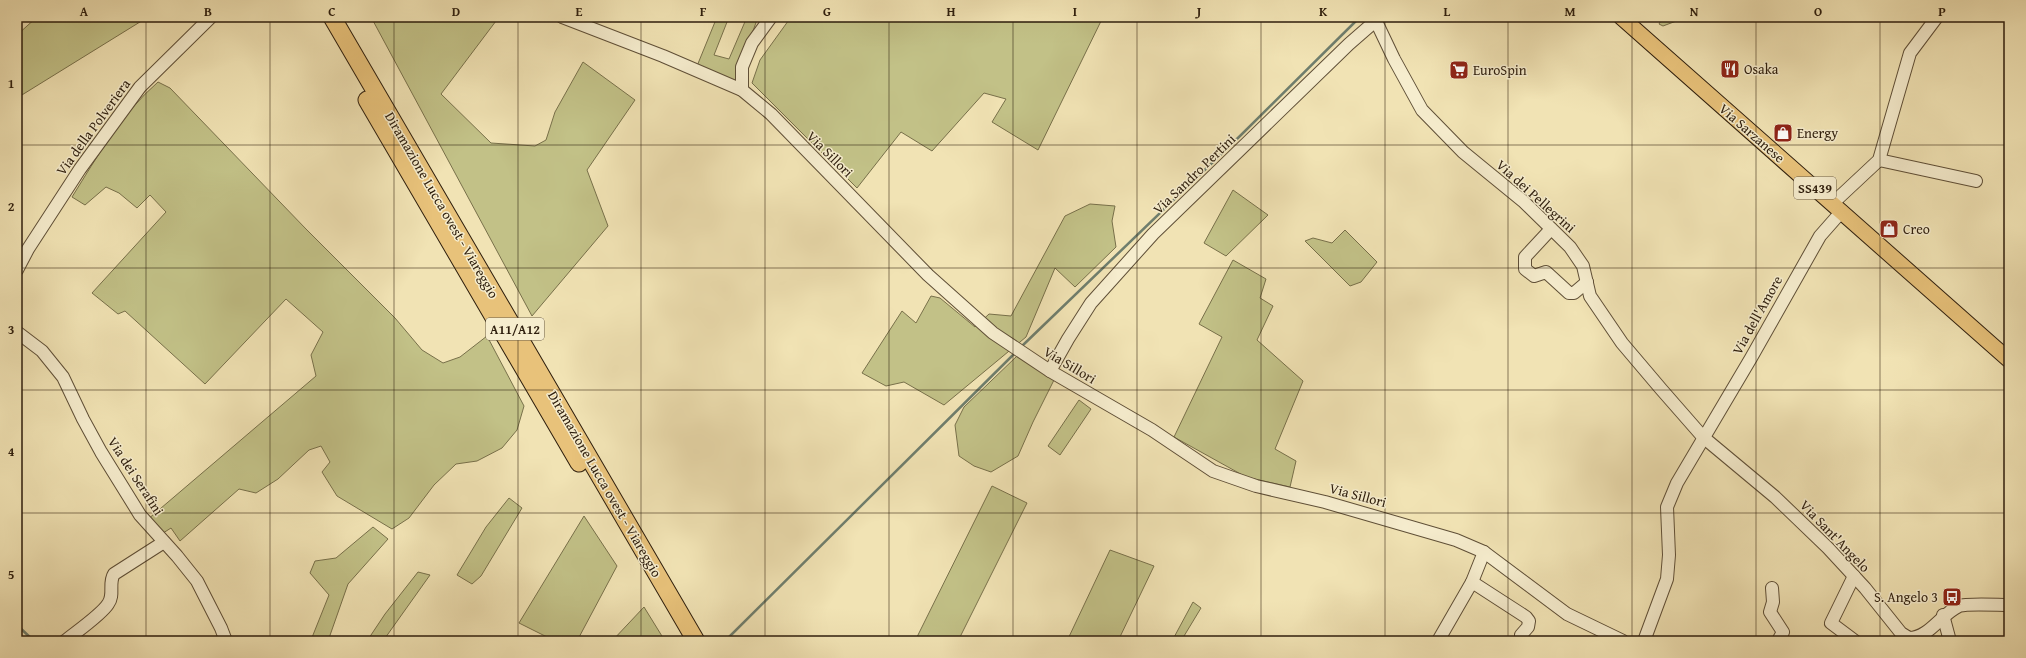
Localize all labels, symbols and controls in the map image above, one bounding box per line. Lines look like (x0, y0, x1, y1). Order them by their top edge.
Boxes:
text: A (80, 2, 89, 21)
text: B (204, 2, 212, 21)
text: C (328, 2, 336, 21)
text: D (452, 2, 460, 21)
text: E (576, 2, 583, 21)
text: F (700, 2, 707, 21)
text: G (823, 2, 831, 21)
text: H (946, 2, 956, 21)
text: I (1073, 2, 1077, 21)
text: J (1195, 2, 1202, 21)
text: K (1319, 2, 1328, 21)
text: L (1444, 2, 1451, 21)
text: M (1564, 2, 1576, 21)
text: N (1690, 2, 1699, 21)
text: O (1814, 2, 1822, 21)
text: P (1938, 2, 1946, 21)
restaurant icon: Osaka (1719, 58, 1741, 80)
supermarket icon: EuroSpin (1448, 59, 1470, 81)
place label: Osaka (1744, 59, 1779, 79)
place label: EuroSpin (1473, 60, 1527, 80)
text: 1 (8, 74, 14, 93)
street label: Via della Polveriera (51, 74, 135, 179)
street label: Via Sarzanese (1715, 99, 1790, 168)
street label: Diramazione Lucca ovest - Viareggio (380, 108, 504, 302)
shop icon: Energy (1772, 122, 1794, 144)
place label: Energy (1797, 123, 1838, 143)
street label: Via Sillori (802, 126, 858, 182)
street label: Via Sandro Pertini (1148, 129, 1240, 219)
street label: Via dei Pellegrini (1492, 155, 1580, 237)
road number: SS439 (1794, 177, 1836, 199)
text: 2 (8, 197, 15, 216)
shop icon: Creo (1878, 218, 1900, 240)
place label: Creo (1903, 219, 1930, 239)
street label: Via dell'Amore (1727, 272, 1787, 358)
road number: A11/A12 (486, 318, 544, 340)
text: 3 (8, 320, 14, 339)
street label: Via Sillori (1040, 341, 1100, 389)
street label: Diramazione Lucca ovest - Viareggio (543, 387, 667, 581)
street label: Via dei Serafini (103, 433, 169, 519)
text: 4 (8, 442, 15, 461)
street label: Via Sillori (1327, 478, 1389, 512)
street label: Via Sant'Angelo (1795, 495, 1875, 577)
text: 5 (8, 565, 15, 584)
bus stop icon: S. Angelo 3 (1941, 586, 1963, 608)
place label: S. Angelo 3 (1874, 587, 1938, 607)

